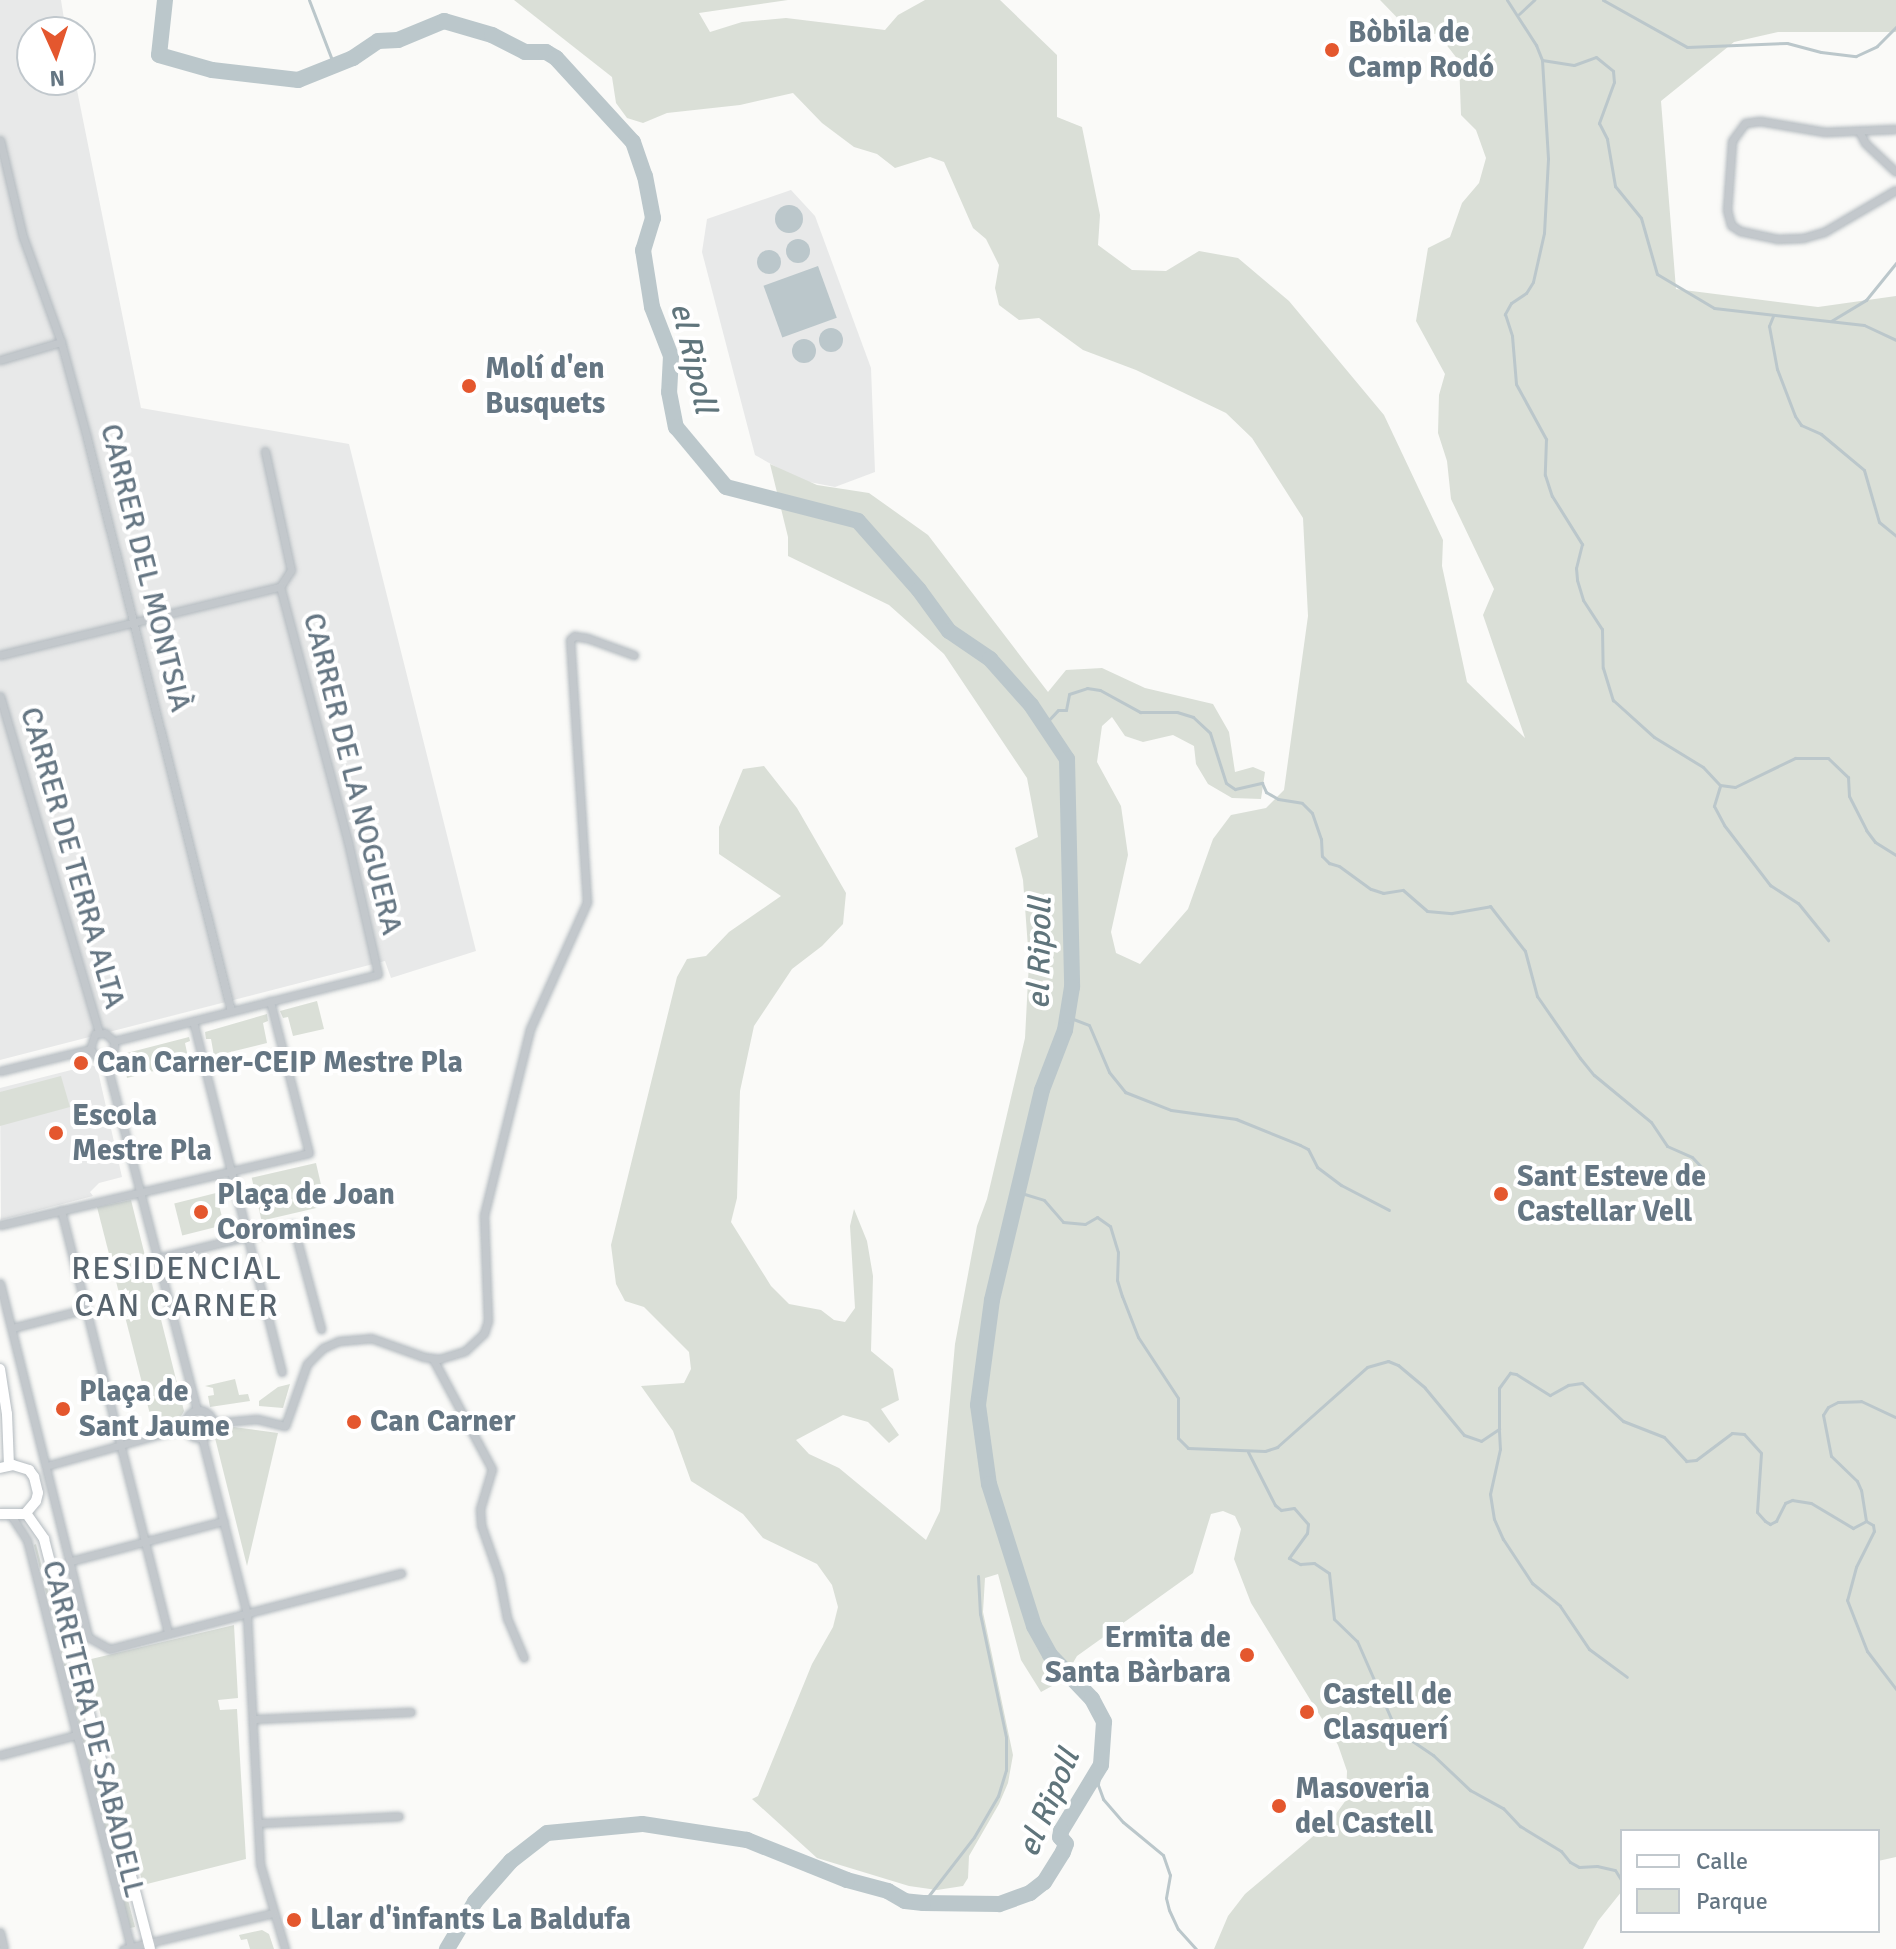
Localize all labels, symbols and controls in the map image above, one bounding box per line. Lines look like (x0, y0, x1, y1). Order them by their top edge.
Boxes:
place label: Bòbila de Camp Rodó (1348, 15, 1494, 86)
north arrow (16, 16, 96, 96)
marker: Bòbila de Camp Rodó (1323, 41, 1341, 59)
text: N (49, 65, 66, 92)
water label: el Ripoll (662, 299, 724, 417)
place label: Molí d'en Busquets (485, 351, 605, 422)
marker: Molí d'en Busquets (460, 377, 478, 395)
street label: CARRER DEL MONTSIÀ (92, 420, 198, 716)
street label: CARRER DE LA NOGUERA (295, 609, 409, 939)
street label: CARRER DE TERRA ALTA (12, 703, 132, 1013)
water label: el Ripoll (1020, 896, 1060, 1010)
place label: Can Carner-CEIP Mestre Pla (97, 1045, 463, 1081)
marker: Can Carner-CEIP Mestre Pla (72, 1054, 90, 1072)
place label: Escola Mestre Pla (72, 1098, 212, 1168)
marker: Escola Mestre Pla (47, 1124, 65, 1142)
place label: Sant Esteve de Castellar Vell (1517, 1159, 1706, 1230)
place label: Plaça de Joan Coromines (217, 1177, 395, 1248)
marker: Sant Esteve de Castellar Vell (1492, 1185, 1510, 1203)
marker: Plaça de Joan Coromines (192, 1203, 210, 1221)
district label: RESIDENCIAL CAN CARNER (71, 1251, 283, 1326)
place label: Plaça de Sant Jaume (79, 1374, 230, 1444)
marker: Plaça de Sant Jaume (54, 1400, 72, 1418)
place label: Can Carner (370, 1404, 515, 1440)
marker: Can Carner (345, 1413, 363, 1431)
street label: CARRETERA DE SABADELL (34, 1557, 152, 1901)
place label: Ermita de Santa Bàrbara (1045, 1620, 1231, 1690)
marker: Ermita de Santa Bàrbara (1238, 1646, 1256, 1664)
place label: Castell de Clasquerí (1323, 1677, 1452, 1748)
marker: Castell de Clasquerí (1298, 1703, 1316, 1721)
water label: el Ripoll (1009, 1744, 1089, 1862)
place label: Masoveria del Castell (1295, 1771, 1433, 1842)
marker: Masoveria del Castell (1270, 1797, 1288, 1815)
legend (1620, 1829, 1880, 1933)
text: Calle (1696, 1846, 1748, 1876)
text: Parque (1696, 1886, 1768, 1916)
place label: Llar d'infants La Baldufa (310, 1902, 631, 1938)
marker: Llar d'infants La Baldufa (285, 1911, 303, 1929)

